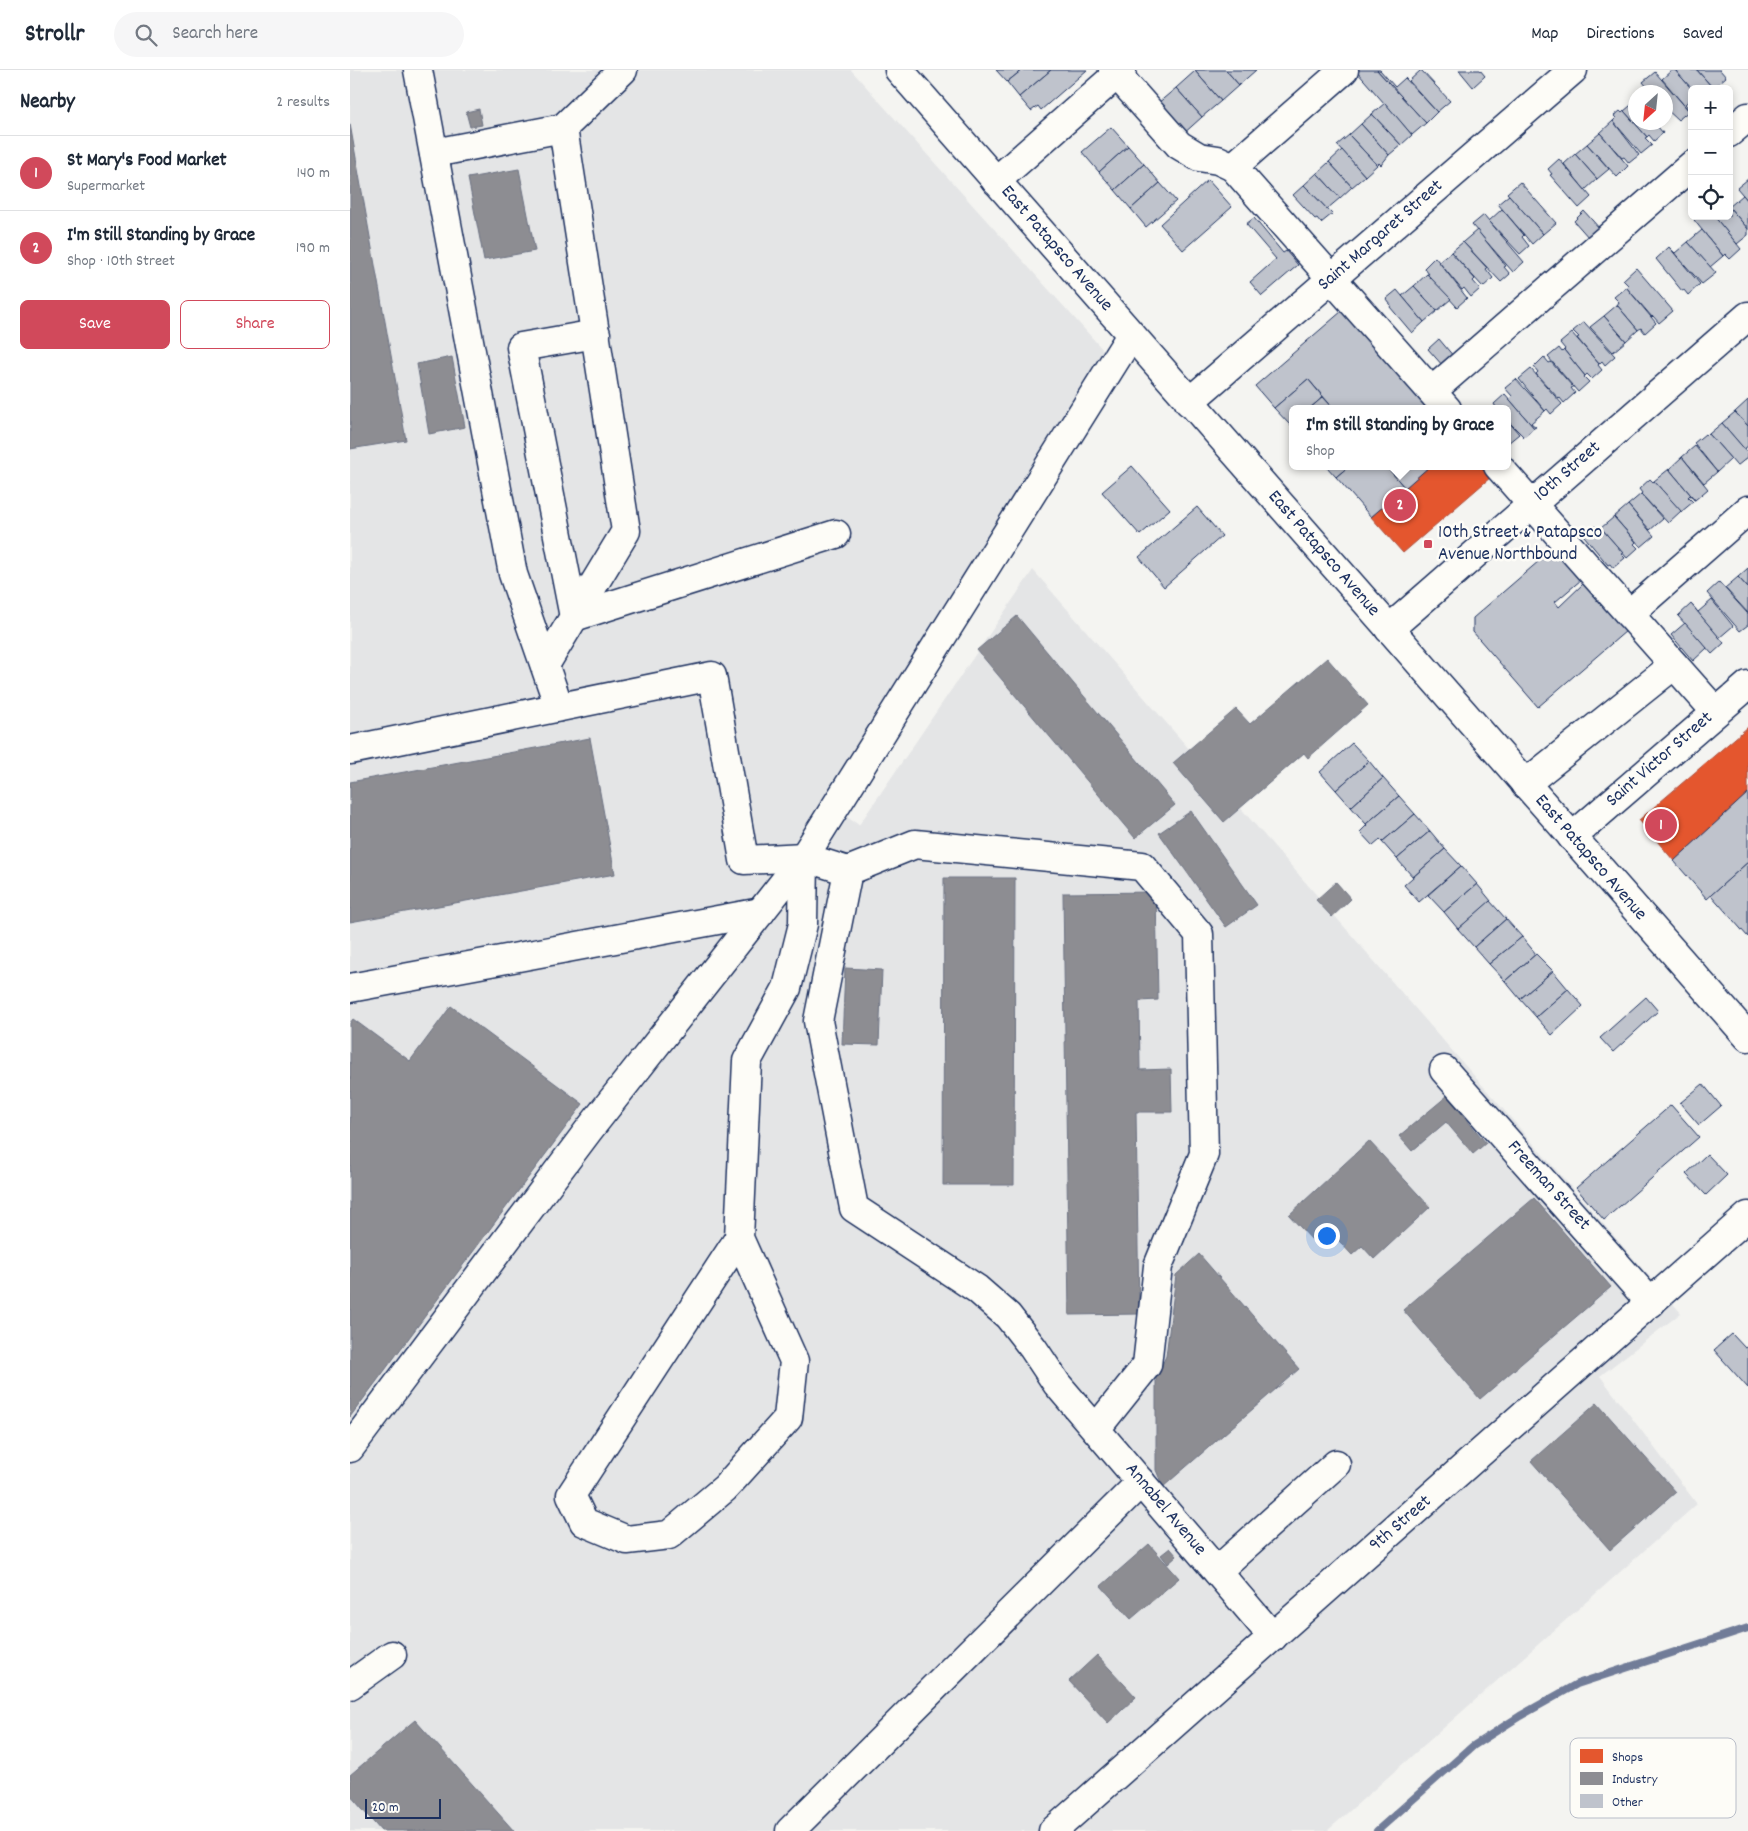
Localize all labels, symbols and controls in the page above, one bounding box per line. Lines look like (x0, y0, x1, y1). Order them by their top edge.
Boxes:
search box (114, 12, 464, 57)
text: Strollr (25, 18, 84, 52)
icon: search (132, 21, 160, 49)
text: Search here (172, 21, 258, 48)
text: Map (1531, 22, 1558, 47)
text: Directions (1586, 22, 1655, 47)
text: Saved (1683, 22, 1723, 47)
north arrow (1628, 85, 1673, 130)
map controls (1688, 85, 1733, 220)
button: + (1688, 85, 1733, 130)
text: Nearby (20, 88, 75, 118)
text: 2 results (276, 91, 330, 114)
button: − (1688, 130, 1733, 175)
text: St Mary's Food Market (67, 148, 227, 175)
text: 1 (34, 162, 38, 185)
text: 140 m (296, 162, 330, 185)
street label: Saint Margaret Street (1312, 174, 1450, 298)
text: Supermarket (67, 175, 145, 198)
button: locate (1688, 175, 1733, 220)
street label: East Patapsco Avenue (993, 180, 1119, 318)
text: I'm Still Standing by Grace (67, 223, 255, 250)
text: 2 (33, 237, 40, 260)
text: 190 m (296, 237, 330, 260)
text: Shop · 10th Street (67, 250, 175, 273)
button: Save (20, 300, 170, 349)
button: Share (180, 300, 330, 349)
popup (1289, 405, 1511, 470)
text: I'm Still Standing by Grace (1306, 413, 1494, 440)
street label: 10th Street (1529, 435, 1607, 509)
text: Shop (1306, 440, 1335, 463)
street label: East Patapsco Avenue (1260, 485, 1386, 623)
pin: 2 (1384, 486, 1416, 524)
place label: 10th Street & Patapsco Avenue Northbound (1438, 520, 1602, 569)
marker: 10th Street & Patapsco Avenue Northbound (1422, 538, 1434, 550)
street label: Saint Victor Street (1601, 706, 1719, 814)
street label: East Patapsco Avenue (1527, 789, 1653, 927)
pin: 1 (1645, 806, 1677, 844)
street label: Freeman Street (1500, 1135, 1596, 1237)
your location (1314, 1223, 1340, 1249)
street label: Annabel Avenue (1118, 1458, 1212, 1562)
street label: 9th Street (1364, 1489, 1438, 1559)
legend (1570, 1738, 1736, 1818)
text: Shops (1612, 1748, 1643, 1768)
text: Industry (1612, 1770, 1658, 1790)
text: Other (1612, 1793, 1644, 1813)
scale bar (365, 1796, 441, 1819)
text: 20 m (372, 1798, 399, 1818)

